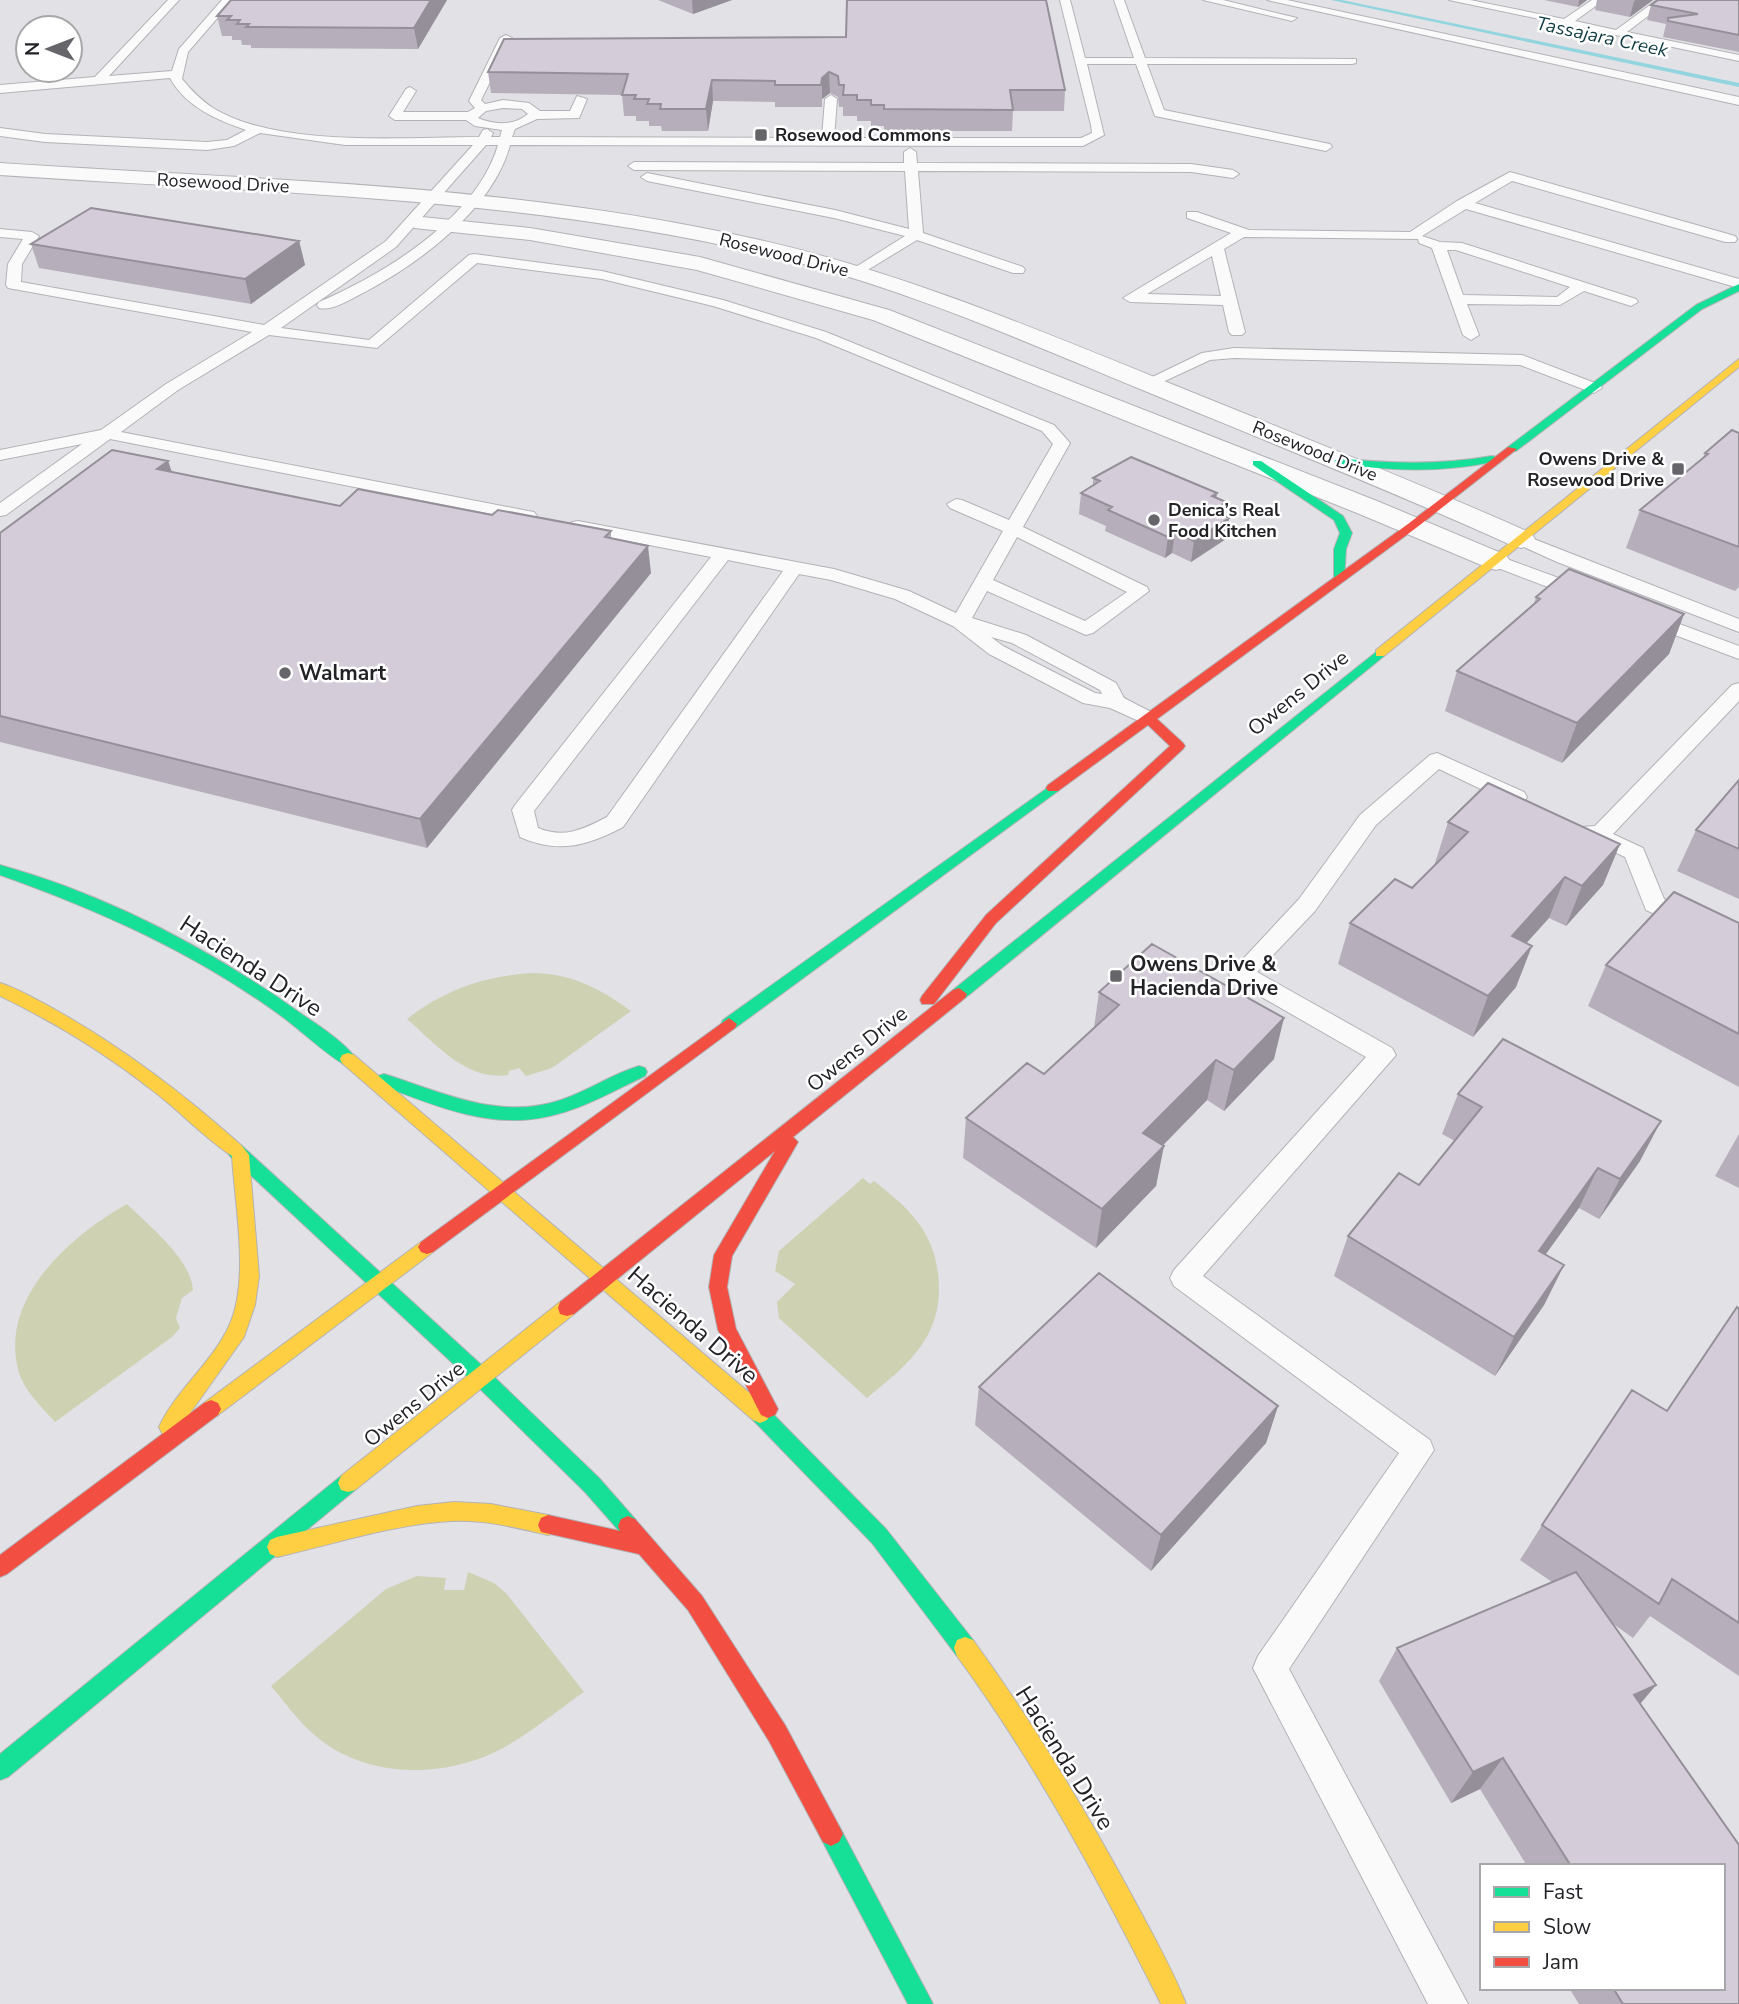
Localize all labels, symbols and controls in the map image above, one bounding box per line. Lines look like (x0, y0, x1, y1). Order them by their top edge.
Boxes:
water label: Tassajara Creek (1534, 10, 1671, 64)
north arrow (14, 14, 84, 84)
text: N (20, 42, 46, 56)
place label: Rosewood Commons (775, 123, 951, 147)
marker: Rosewood Commons (753, 127, 769, 143)
street label: Rosewood Drive (156, 168, 290, 198)
street label: Rosewood Drive (717, 227, 851, 283)
street label: Rosewood Drive (1249, 415, 1381, 487)
place label: Owens Drive & Rosewood Drive (1527, 447, 1665, 492)
marker: Owens Drive & Rosewood Drive (1670, 461, 1686, 477)
place label: Denica’s Real Food Kitchen (1168, 498, 1280, 543)
marker: Denica’s Real Food Kitchen (1146, 512, 1162, 528)
street label: Owens Drive (1242, 644, 1354, 742)
place label: Walmart (299, 659, 387, 687)
marker: Walmart (277, 665, 293, 681)
street label: Hacienda Drive (174, 908, 328, 1024)
place label: Owens Drive & Hacienda Drive (1130, 950, 1278, 1002)
marker: Owens Drive & Hacienda Drive (1108, 968, 1124, 984)
street label: Owens Drive (801, 1000, 913, 1098)
street label: Hacienda Drive (621, 1259, 765, 1391)
street label: Owens Drive (358, 1355, 470, 1453)
street label: Hacienda Drive (1008, 1680, 1122, 1836)
legend (1480, 1864, 1725, 1990)
text: Fast (1543, 1878, 1583, 1906)
text: Slow (1543, 1913, 1592, 1941)
text: Jam (1542, 1948, 1579, 1976)

